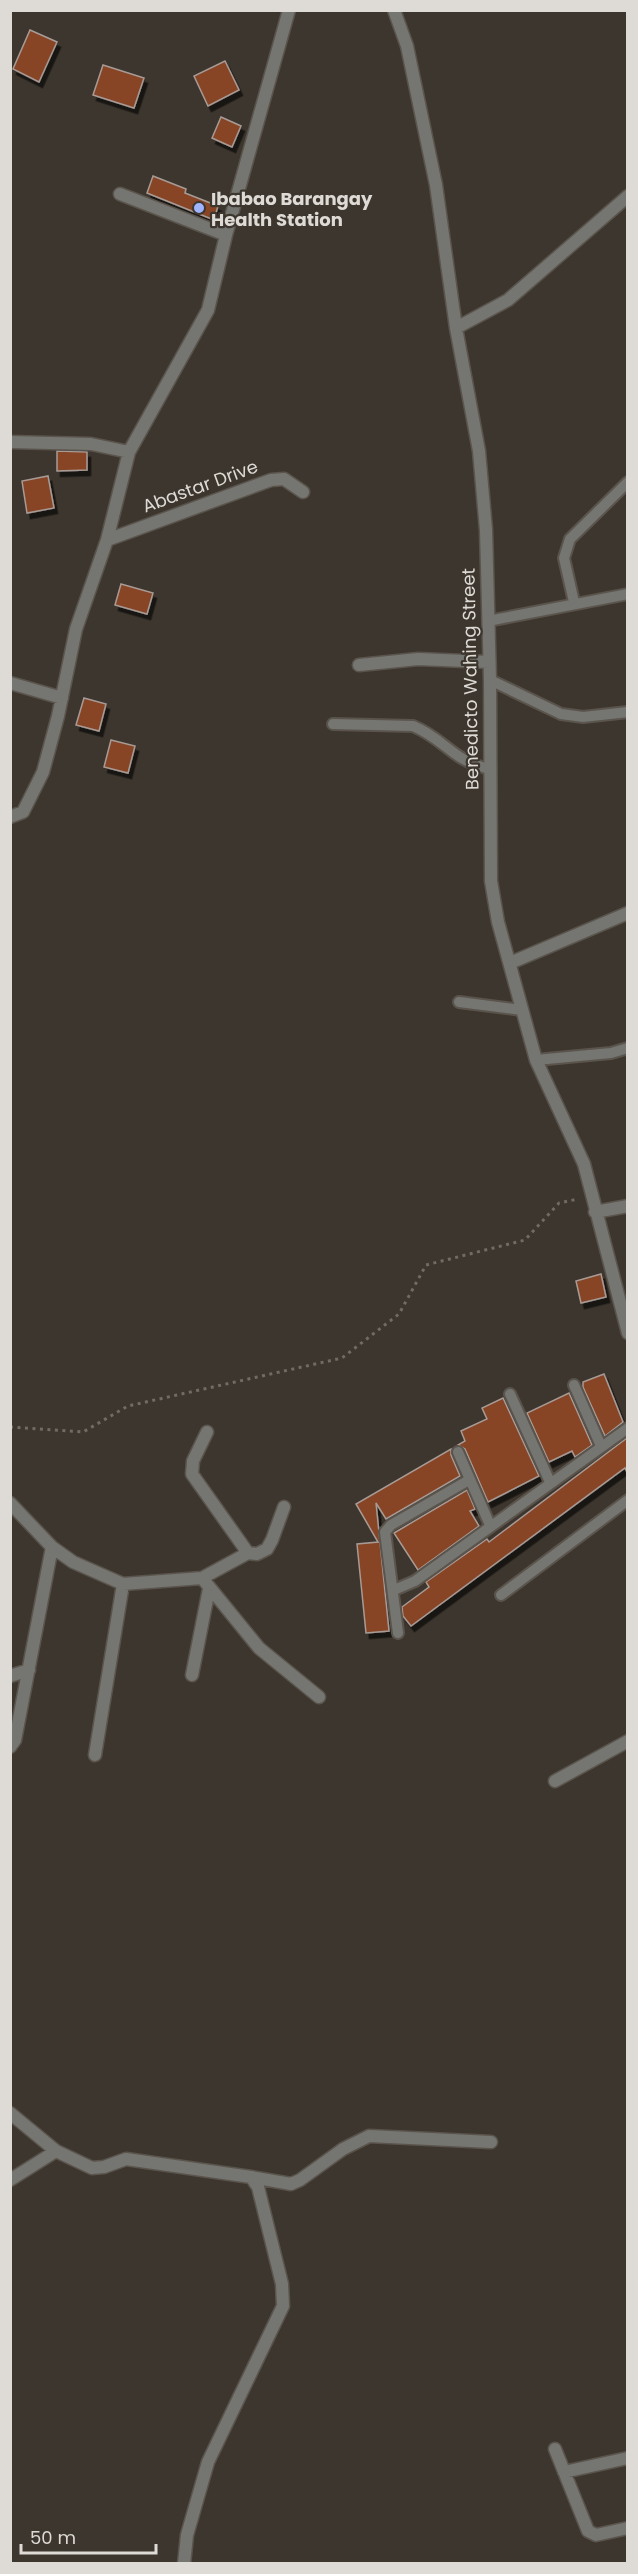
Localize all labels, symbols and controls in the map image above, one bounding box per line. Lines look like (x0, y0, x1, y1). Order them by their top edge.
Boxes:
place label: Ibabao Barangay Health Station (211, 186, 373, 232)
marker: Ibabao Barangay Health Station (192, 201, 206, 215)
street label: Abastar Drive (139, 454, 261, 518)
street label: Benedicto Wahing Street (456, 568, 484, 790)
scale bar (21, 2517, 156, 2555)
text: 50 m (30, 2525, 76, 2550)

